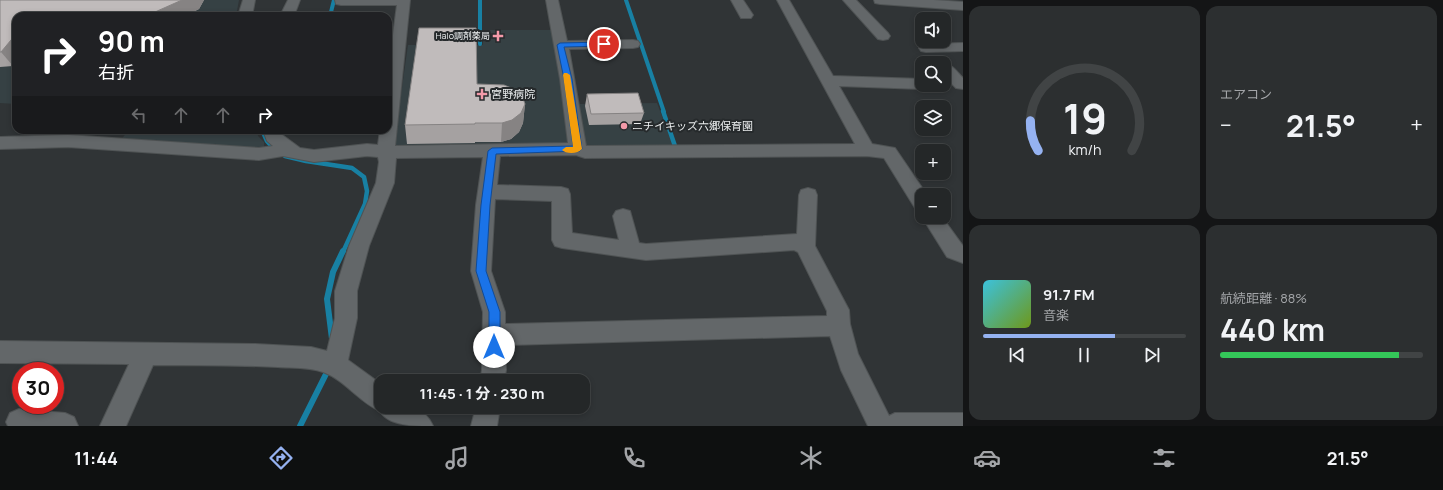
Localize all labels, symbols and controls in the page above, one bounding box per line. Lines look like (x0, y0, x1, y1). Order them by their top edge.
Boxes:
map controls (915, 12, 951, 224)
button: sound (915, 12, 951, 48)
text: 90 m (98, 22, 165, 60)
pin (587, 27, 621, 61)
icon: right (32, 28, 84, 80)
place label: Halo調剤薬局 (435, 29, 490, 42)
marker: Halo調剤薬局 (493, 31, 503, 41)
icon: arrive (593, 33, 615, 55)
button: search (915, 56, 951, 92)
text: 右折 (98, 60, 134, 84)
text: エアコン (1220, 85, 1272, 103)
place label: 宮野病院 (491, 86, 535, 101)
marker: 宮野病院 (476, 88, 488, 100)
text: 19 (1062, 89, 1107, 145)
button: layers (915, 100, 951, 136)
icon: left (128, 104, 150, 126)
icon: ahead (170, 104, 192, 126)
icon: ahead (212, 104, 234, 126)
icon: right (254, 104, 276, 126)
text: 21.5° (1286, 105, 1356, 146)
text: − (1220, 110, 1232, 140)
text: + (1410, 110, 1423, 140)
place label: ニチイキッズ六郷保育園 (632, 118, 753, 133)
marker: ニチイキッズ六郷保育園 (619, 121, 629, 131)
text: km/h (1068, 139, 1101, 158)
button: + (915, 144, 951, 180)
button: − (915, 188, 951, 224)
text: 91.7 FM (1043, 284, 1095, 305)
text: 航続距離 · 88% (1220, 289, 1307, 307)
text: 音楽 (1043, 306, 1069, 324)
text: 440 km (1220, 309, 1325, 350)
position arrow (473, 326, 515, 368)
icon: previous (1006, 344, 1028, 366)
icon: pause (1073, 344, 1095, 366)
icon: next (1141, 344, 1163, 366)
speed limit sign: 30 (12, 362, 64, 414)
text: 11:45 · 1 分 · 230 m (420, 383, 544, 404)
icon: directions (267, 444, 295, 472)
icon: music (443, 444, 471, 472)
icon: phone (620, 444, 648, 472)
icon: climate (797, 444, 825, 472)
icon: car (973, 444, 1001, 472)
icon: filters (1150, 444, 1178, 472)
text: 11:44 (74, 446, 118, 470)
text: 21.5° (1327, 446, 1369, 470)

